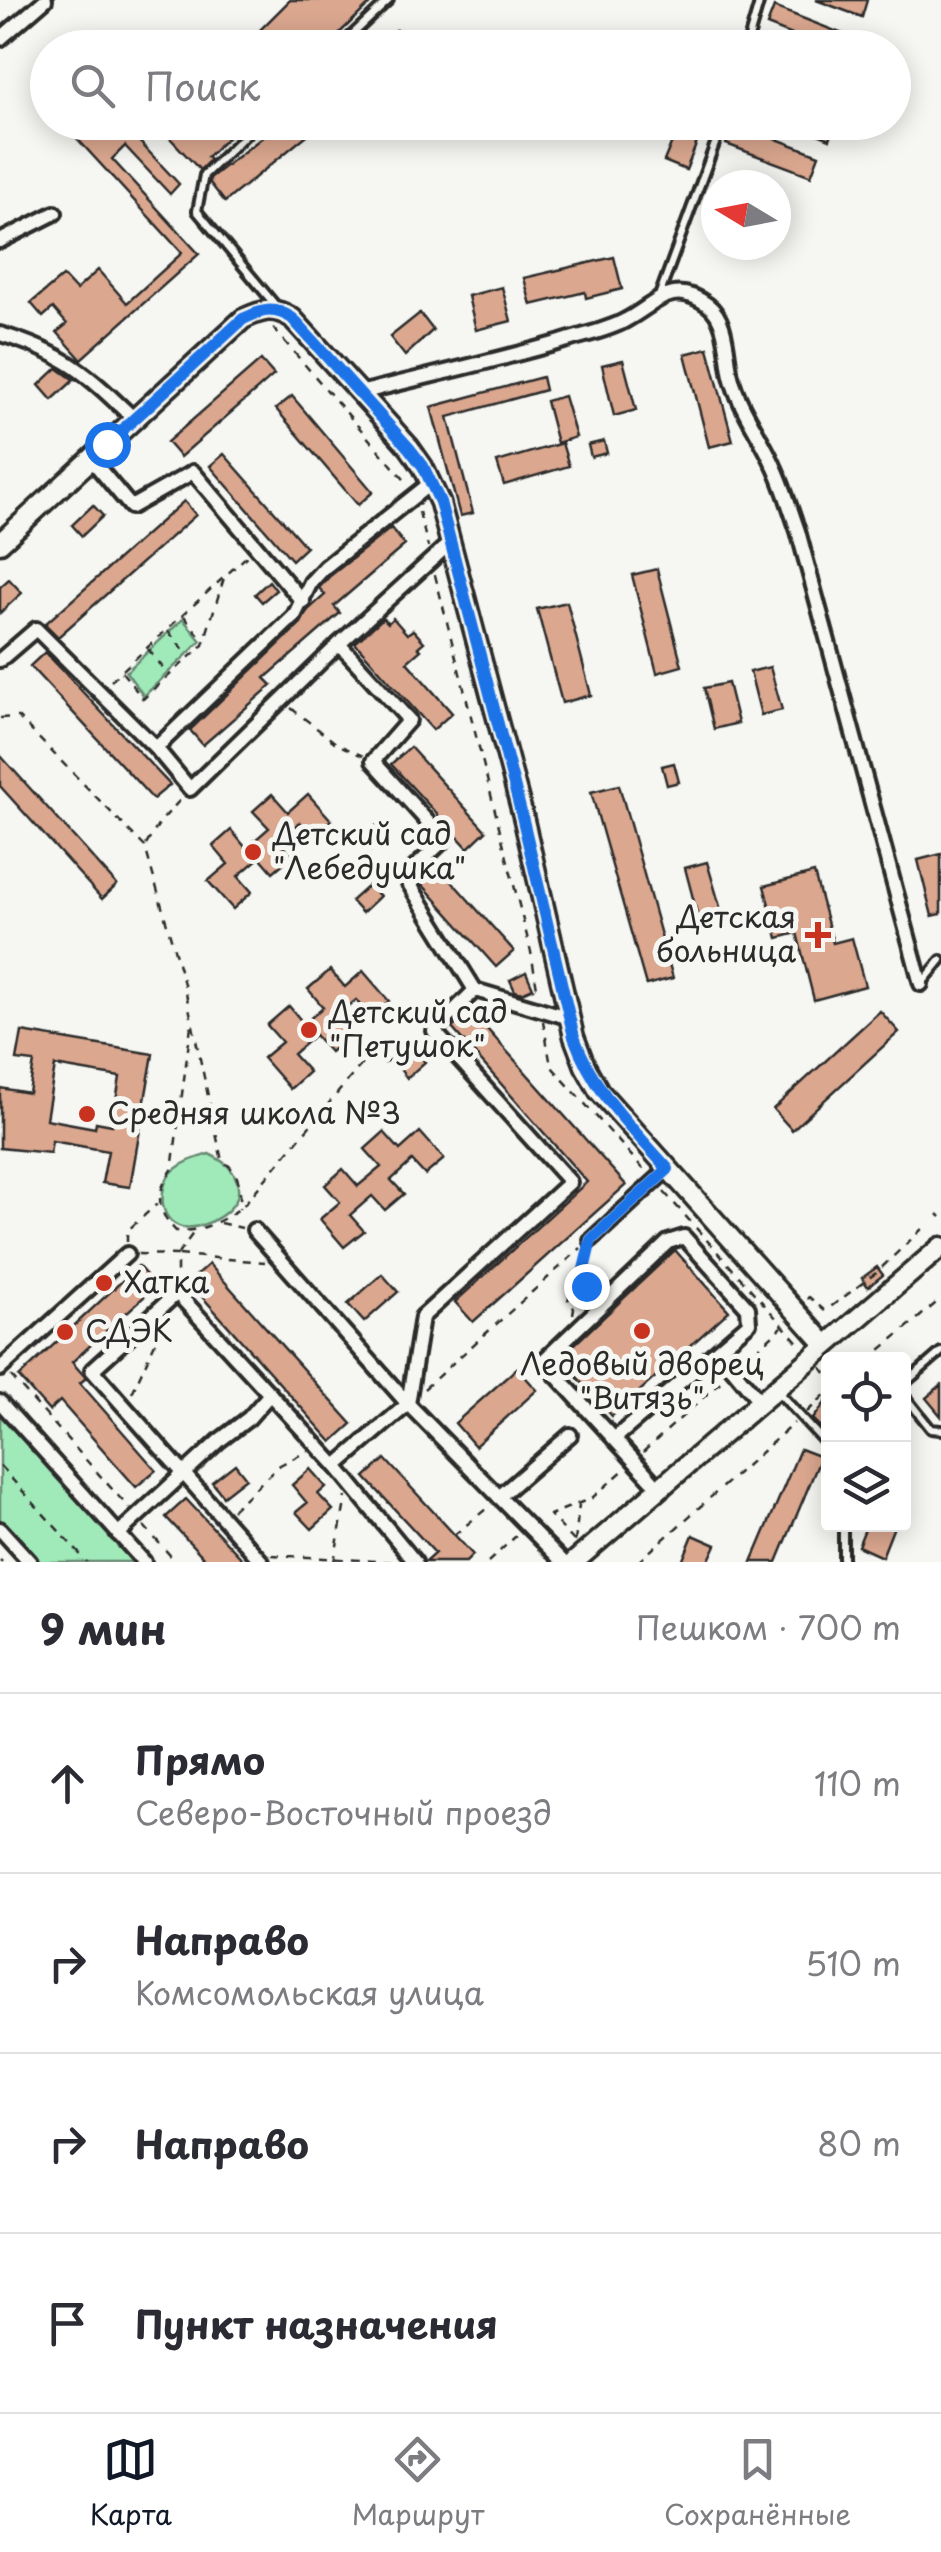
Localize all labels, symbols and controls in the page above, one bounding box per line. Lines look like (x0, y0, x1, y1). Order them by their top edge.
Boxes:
search box (30, 30, 911, 140)
text: Поиск (145, 57, 260, 114)
icon: search (65, 58, 120, 113)
north arrow (701, 170, 791, 260)
route start (85, 422, 131, 468)
place label: Детский сад "Лебедушка" (272, 810, 466, 889)
marker: Детский сад "Лебедушка" (242, 841, 264, 863)
place label: Детская больница (656, 893, 796, 972)
marker: Детская больница (805, 922, 831, 948)
place label: Детский сад "Петушок" (328, 988, 508, 1067)
marker: Детский сад "Петушок" (298, 1019, 320, 1041)
place label: Средняя школа №3 (107, 1089, 401, 1134)
marker: Средняя школа №3 (76, 1103, 98, 1125)
place label: Хатка (124, 1258, 209, 1303)
route end (564, 1264, 610, 1310)
marker: Хатка (93, 1272, 115, 1294)
place label: СДЭК (85, 1307, 173, 1352)
marker: Ледовый дворец "Витязь" (631, 1320, 653, 1342)
marker: СДЭК (54, 1321, 76, 1343)
place label: Ледовый дворец "Витязь" (520, 1340, 764, 1419)
map controls (821, 1352, 911, 1532)
button: locate (821, 1352, 911, 1442)
button: layers (821, 1442, 911, 1532)
text: 9 мин (40, 1596, 167, 1659)
text: Пешком · 700 m (636, 1603, 901, 1651)
text: Прямо (135, 1731, 265, 1788)
icon: ahead (40, 1756, 95, 1811)
text: 110 m (814, 1759, 901, 1807)
text: Северо-Восточный проезд (135, 1788, 552, 1836)
text: Направо (135, 1911, 309, 1968)
icon: right (40, 1936, 95, 1991)
text: 510 m (805, 1939, 901, 1987)
text: Комсомольская улица (135, 1968, 484, 2016)
text: Направо (135, 2115, 309, 2172)
icon: right (40, 2116, 95, 2171)
text: 80 m (817, 2119, 901, 2167)
text: Пункт назначения (135, 2295, 498, 2352)
icon: arrive (40, 2296, 95, 2351)
tab: Карта (90, 2432, 172, 2535)
tab: Маршрут (352, 2432, 484, 2535)
tab: Сохранённые (664, 2432, 851, 2535)

